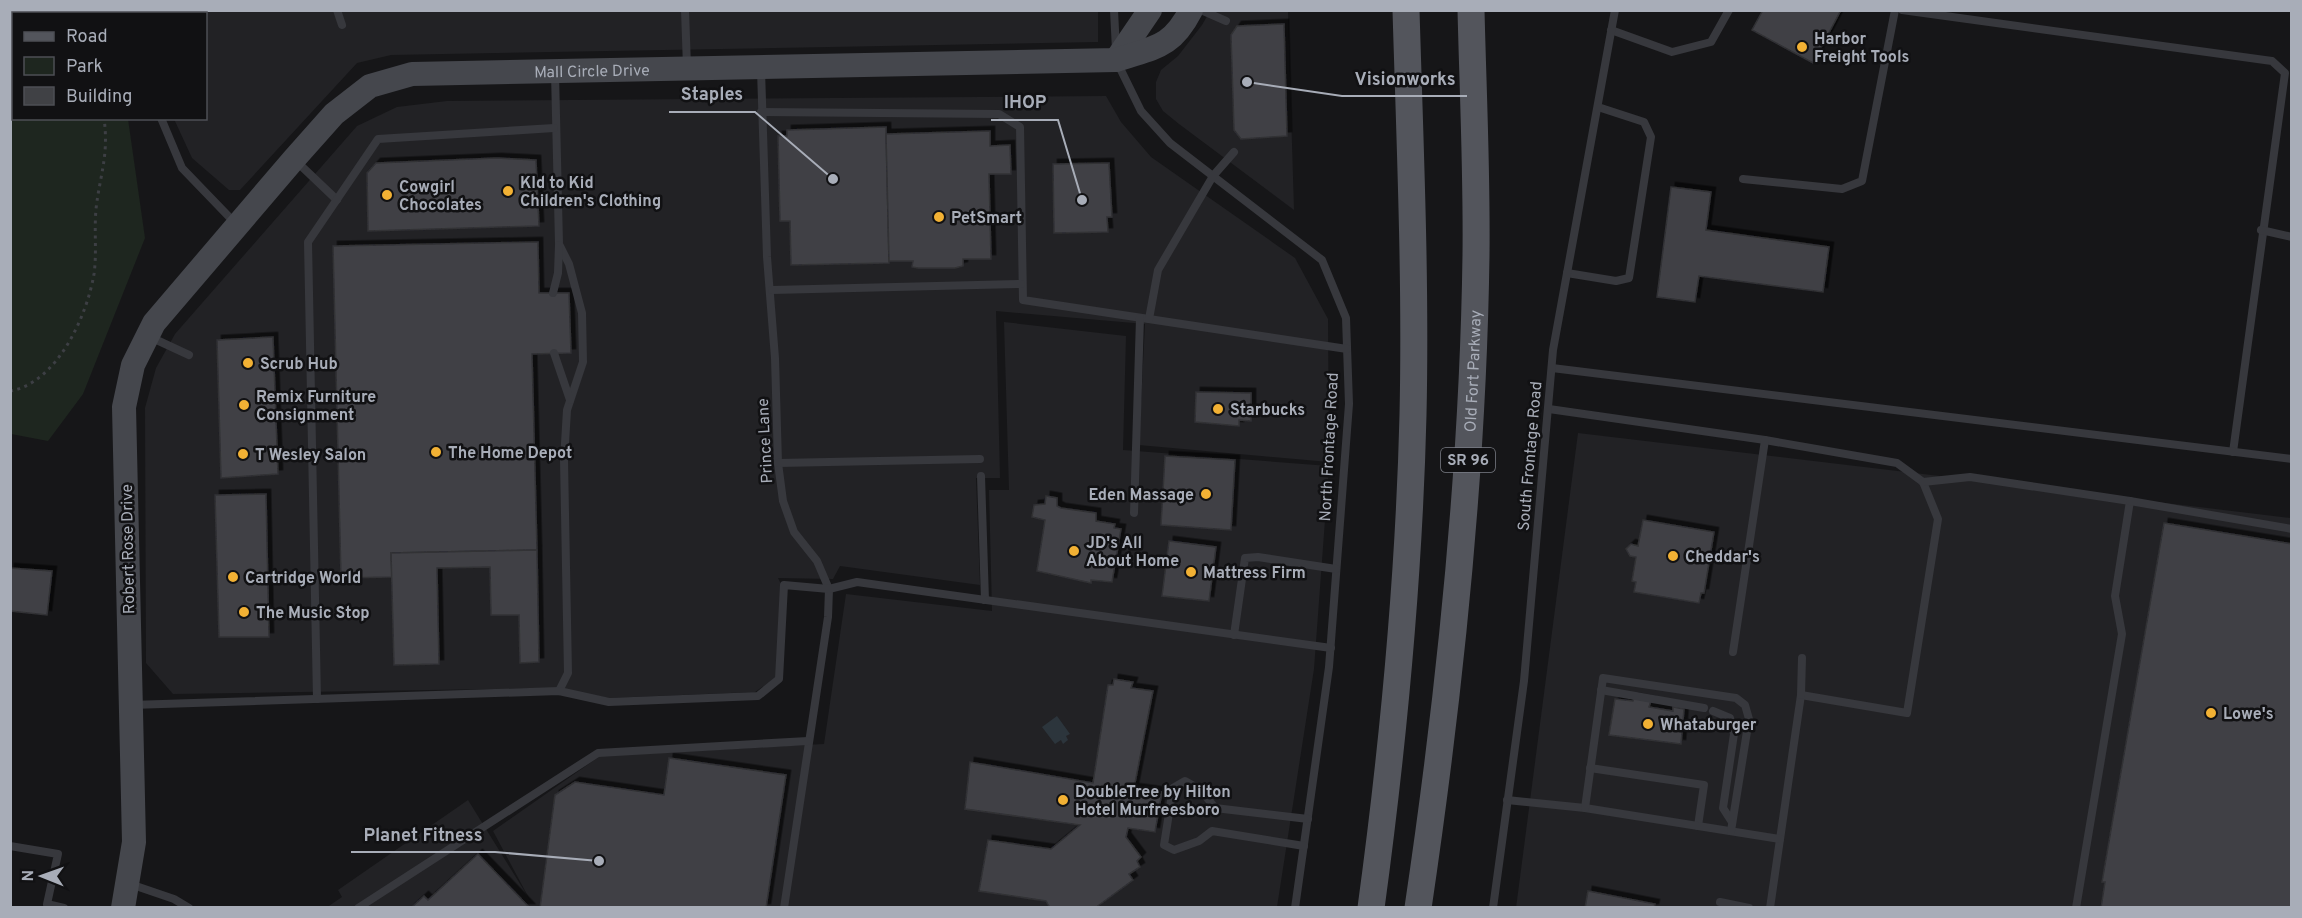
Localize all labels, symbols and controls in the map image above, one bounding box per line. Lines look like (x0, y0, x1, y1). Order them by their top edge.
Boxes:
legend (12, 12, 207, 120)
text: Road (66, 26, 108, 49)
place label: Harbor Freight Tools (1814, 30, 1910, 68)
marker: Harbor Freight Tools (1795, 40, 1809, 54)
text: Park (66, 56, 103, 79)
callout: Visionworks (1342, 60, 1467, 96)
street label: Mall Circle Drive (534, 61, 650, 84)
text: Visionworks (1354, 69, 1456, 92)
callout: Staples (669, 76, 755, 112)
text: Staples (681, 84, 743, 107)
callout: IHOP (991, 84, 1058, 120)
text: Building (66, 86, 132, 109)
text: IHOP (1004, 92, 1047, 115)
place label: KId to Kid Children's Clothing (520, 174, 661, 212)
place label: Cowgirl Chocolates (399, 178, 482, 216)
marker: KId to Kid Children's Clothing (501, 184, 515, 198)
marker: Cowgirl Chocolates (380, 188, 394, 202)
place label: PetSmart (951, 209, 1022, 229)
marker: PetSmart (932, 210, 946, 224)
street label: Old Fort Parkway (1461, 310, 1487, 433)
place label: Scrub Hub (260, 355, 338, 375)
marker: Scrub Hub (241, 356, 255, 370)
street label: North Frontage Road (1316, 372, 1344, 522)
street label: South Frontage Road (1515, 381, 1547, 532)
place label: Remix Furniture Consignment (256, 388, 376, 426)
marker: Remix Furniture Consignment (237, 398, 251, 412)
street label: Prince Lane (754, 398, 778, 484)
place label: Starbucks (1230, 401, 1305, 421)
marker: Starbucks (1211, 402, 1225, 416)
place label: The Home Depot (448, 444, 572, 464)
marker: The Home Depot (429, 445, 443, 459)
place label: T Wesley Salon (255, 446, 366, 466)
marker: T Wesley Salon (236, 447, 250, 461)
road number: SR 96 (1441, 448, 1495, 472)
street label: Robert Rose Drive (118, 484, 140, 614)
place label: Eden Massage (1088, 486, 1194, 506)
marker: Eden Massage (1199, 487, 1213, 501)
place label: JD's All About Home (1086, 534, 1179, 572)
marker: JD's All About Home (1067, 544, 1081, 558)
place label: Cheddar's (1685, 548, 1760, 568)
marker: Cheddar's (1666, 549, 1680, 563)
place label: Mattress Firm (1203, 564, 1306, 584)
marker: Mattress Firm (1184, 565, 1198, 579)
place label: Cartridge World (245, 569, 361, 589)
marker: Cartridge World (226, 570, 240, 584)
place label: The Music Stop (256, 604, 370, 624)
marker: The Music Stop (237, 605, 251, 619)
place label: Lowe's (2223, 705, 2274, 725)
marker: Lowe's (2204, 706, 2218, 720)
place label: Whataburger (1660, 716, 1757, 736)
marker: Whataburger (1641, 717, 1655, 731)
place label: DoubleTree by Hilton Hotel Murfreesboro (1075, 783, 1231, 821)
marker: DoubleTree by Hilton Hotel Murfreesboro (1056, 793, 1070, 807)
callout: Planet Fitness (351, 816, 495, 852)
text: Planet Fitness (363, 825, 483, 848)
north arrow (12, 846, 72, 906)
text: N (19, 870, 39, 882)

